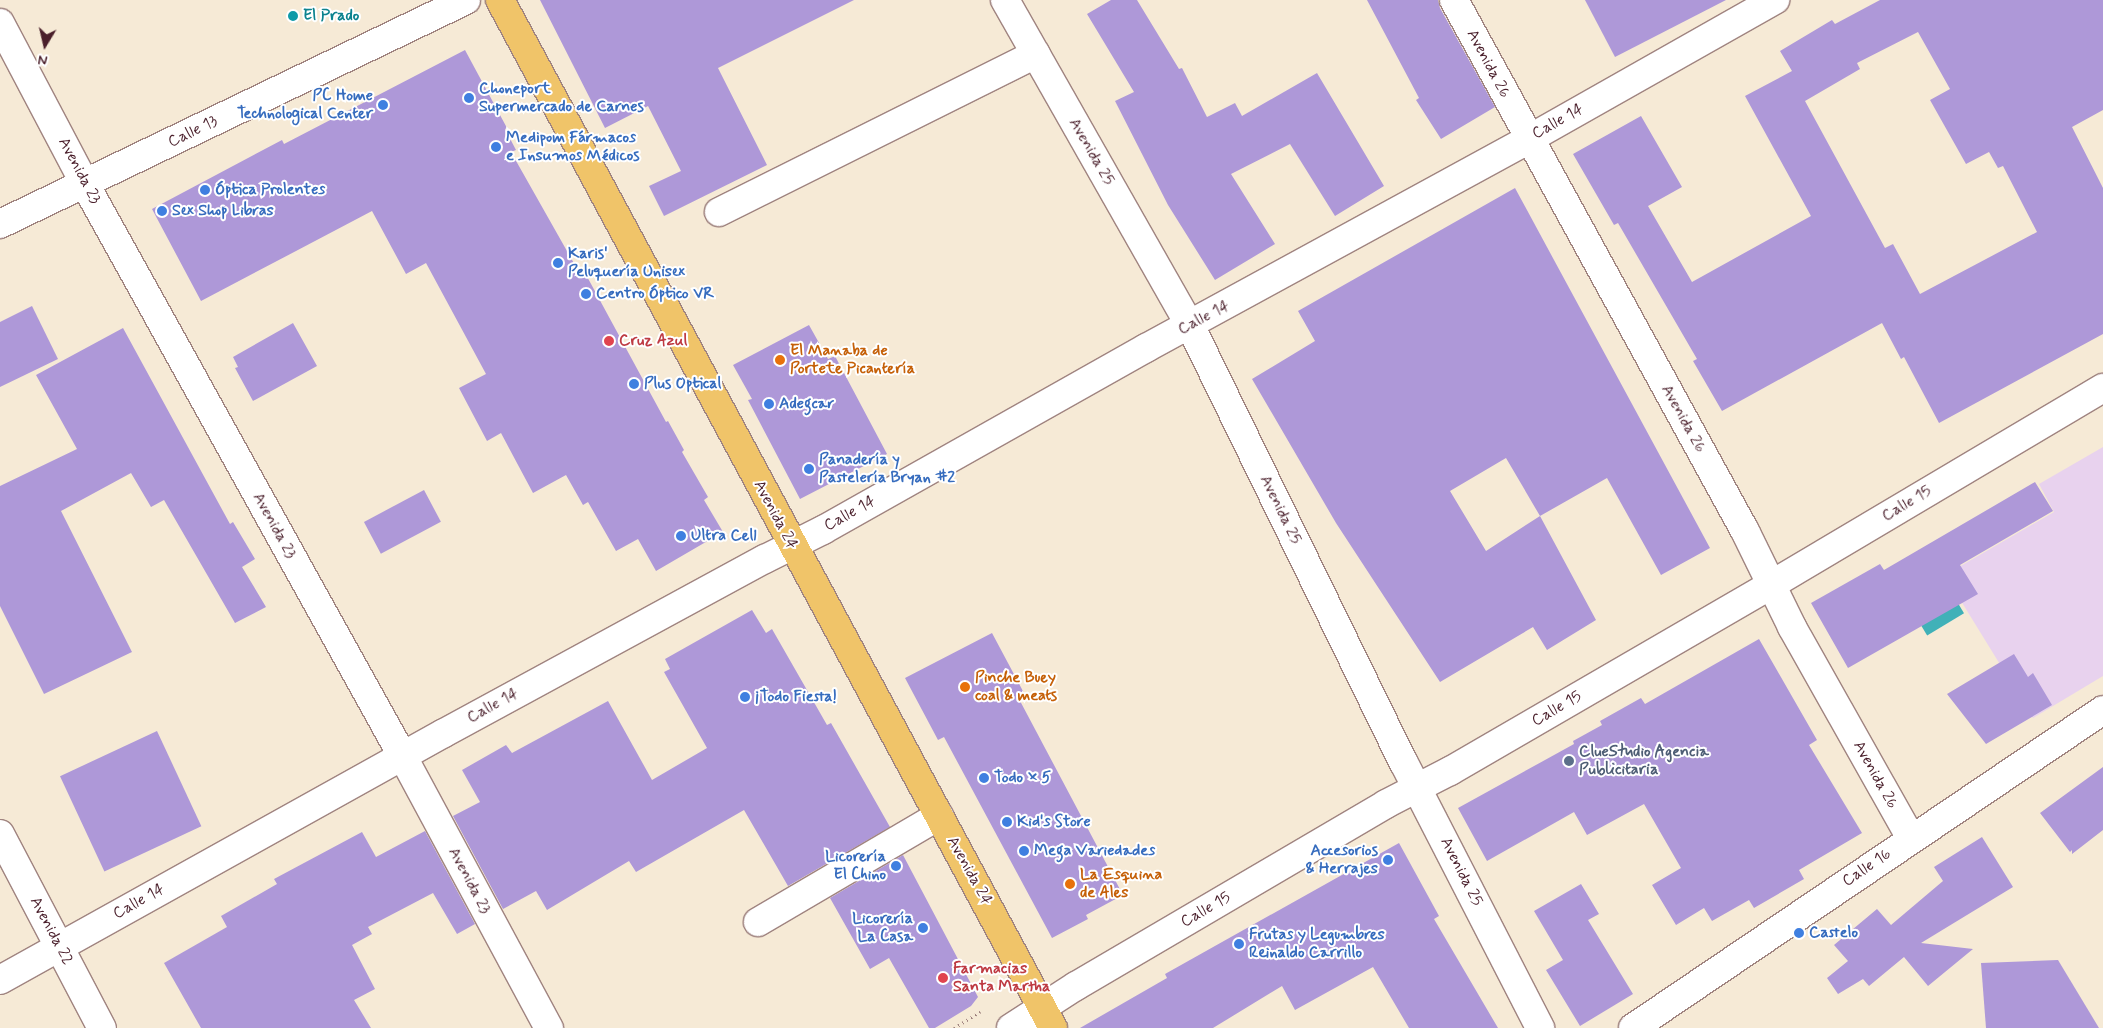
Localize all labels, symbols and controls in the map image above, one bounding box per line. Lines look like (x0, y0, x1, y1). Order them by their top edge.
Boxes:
place label: El Prado (303, 6, 360, 26)
marker: El Prado (287, 10, 299, 22)
north arrow (20, 20, 70, 70)
street label: Avenida 26 (1462, 27, 1514, 101)
text: N (37, 50, 49, 69)
place label: Choneport Supermercado de Carnes (479, 79, 648, 117)
place label: PC Home Technological Center (234, 86, 373, 124)
marker: Choneport Supermercado de Carnes (463, 92, 475, 104)
marker: PC Home Technological Center (377, 99, 389, 111)
street label: Calle 14 (1529, 100, 1587, 144)
street label: Calle 13 (165, 112, 221, 152)
street label: Avenida 25 (1064, 115, 1118, 189)
place label: Medipom Fármacos e Insumos Médicos (506, 128, 635, 166)
street label: Avenida 23 (53, 134, 105, 208)
marker: Medipom Fármacos e Insumos Médicos (490, 141, 502, 153)
place label: Óptica Prolentes (215, 180, 326, 200)
marker: Óptica Prolentes (199, 184, 211, 196)
place label: Sex Shop Libras (172, 201, 277, 221)
marker: Sex Shop Libras (156, 205, 168, 217)
place label: Karis' Peluquería Unisex (568, 244, 685, 282)
marker: Karis' Peluquería Unisex (552, 257, 564, 269)
place label: Centro Óptico VR (596, 284, 712, 304)
marker: Centro Óptico VR (580, 288, 592, 300)
street label: Calle 14 (1175, 296, 1233, 340)
place label: Cruz Azul (619, 331, 685, 351)
marker: Cruz Azul (603, 335, 615, 347)
place label: El Manaba de Portete Picantería (790, 341, 922, 379)
marker: El Manaba de Portete Picantería (774, 354, 786, 366)
place label: Plus Optical (644, 374, 721, 394)
marker: Plus Optical (628, 378, 640, 390)
street label: Avenida 26 (1656, 382, 1710, 456)
place label: Adegcar (779, 394, 834, 414)
marker: Adegcar (763, 398, 775, 410)
place label: Panadería y Pastelería Bryan #2 (819, 450, 955, 488)
marker: Panadería y Pastelería Bryan #2 (803, 463, 815, 475)
street label: Avenida 25 (1255, 472, 1305, 548)
street label: Avenida 24 (749, 477, 801, 553)
street label: Calle 15 (1879, 482, 1935, 526)
street label: Avenida 23 (248, 490, 300, 562)
street label: Calle 14 (821, 492, 879, 536)
place label: Ultra Cell (691, 526, 757, 546)
marker: Ultra Cell (675, 530, 687, 542)
place label: Pinche Buey coal & meats (975, 668, 1057, 706)
marker: Pinche Buey coal & meats (959, 681, 971, 693)
street label: Calle 14 (464, 684, 522, 728)
place label: ¡Todo Fiesta! (755, 687, 836, 707)
street label: Calle 15 (1529, 687, 1585, 731)
marker: ¡Todo Fiesta! (739, 691, 751, 703)
street label: Avenida 26 (1848, 738, 1902, 812)
place label: ClueStudio Agencia Publicitaria (1579, 742, 1707, 780)
marker: ClueStudio Agencia Publicitaria (1563, 755, 1575, 767)
place label: Todo × 5 (994, 768, 1051, 788)
marker: Todo × 5 (978, 772, 990, 784)
place label: Kid's Store (1017, 812, 1091, 832)
marker: Kid's Store (1001, 816, 1013, 828)
street label: Avenida 24 (942, 833, 996, 909)
street label: Avenida 25 (1436, 835, 1486, 909)
place label: Mega Variedades (1034, 841, 1150, 861)
place label: Accesorios & Herrajes (1306, 841, 1378, 879)
street label: Avenida 23 (443, 844, 495, 918)
marker: Mega Variedades (1018, 845, 1030, 857)
street label: Calle 16 (1839, 845, 1895, 891)
place label: Licorería El Chino (825, 847, 886, 885)
marker: Accesorios & Herrajes (1382, 854, 1394, 866)
marker: Licorería El Chino (890, 860, 902, 872)
place label: La Esquina de Ales (1080, 865, 1158, 903)
marker: La Esquina de Ales (1064, 878, 1076, 890)
street label: Calle 14 (110, 880, 168, 924)
street label: Calle 15 (1178, 888, 1234, 932)
street label: Avenida 22 (25, 894, 77, 968)
place label: Licorería La Casa (852, 909, 913, 947)
marker: Licorería La Casa (917, 922, 929, 934)
place label: Castelo (1809, 923, 1858, 943)
place label: Frutas y Legumbres Reinaldo Carrillo (1249, 925, 1385, 963)
marker: Castelo (1793, 927, 1805, 939)
marker: Frutas y Legumbres Reinaldo Carrillo (1233, 938, 1245, 950)
place label: Farmacias Santa Martha (953, 959, 1049, 997)
marker: Farmacias Santa Martha (937, 972, 949, 984)

